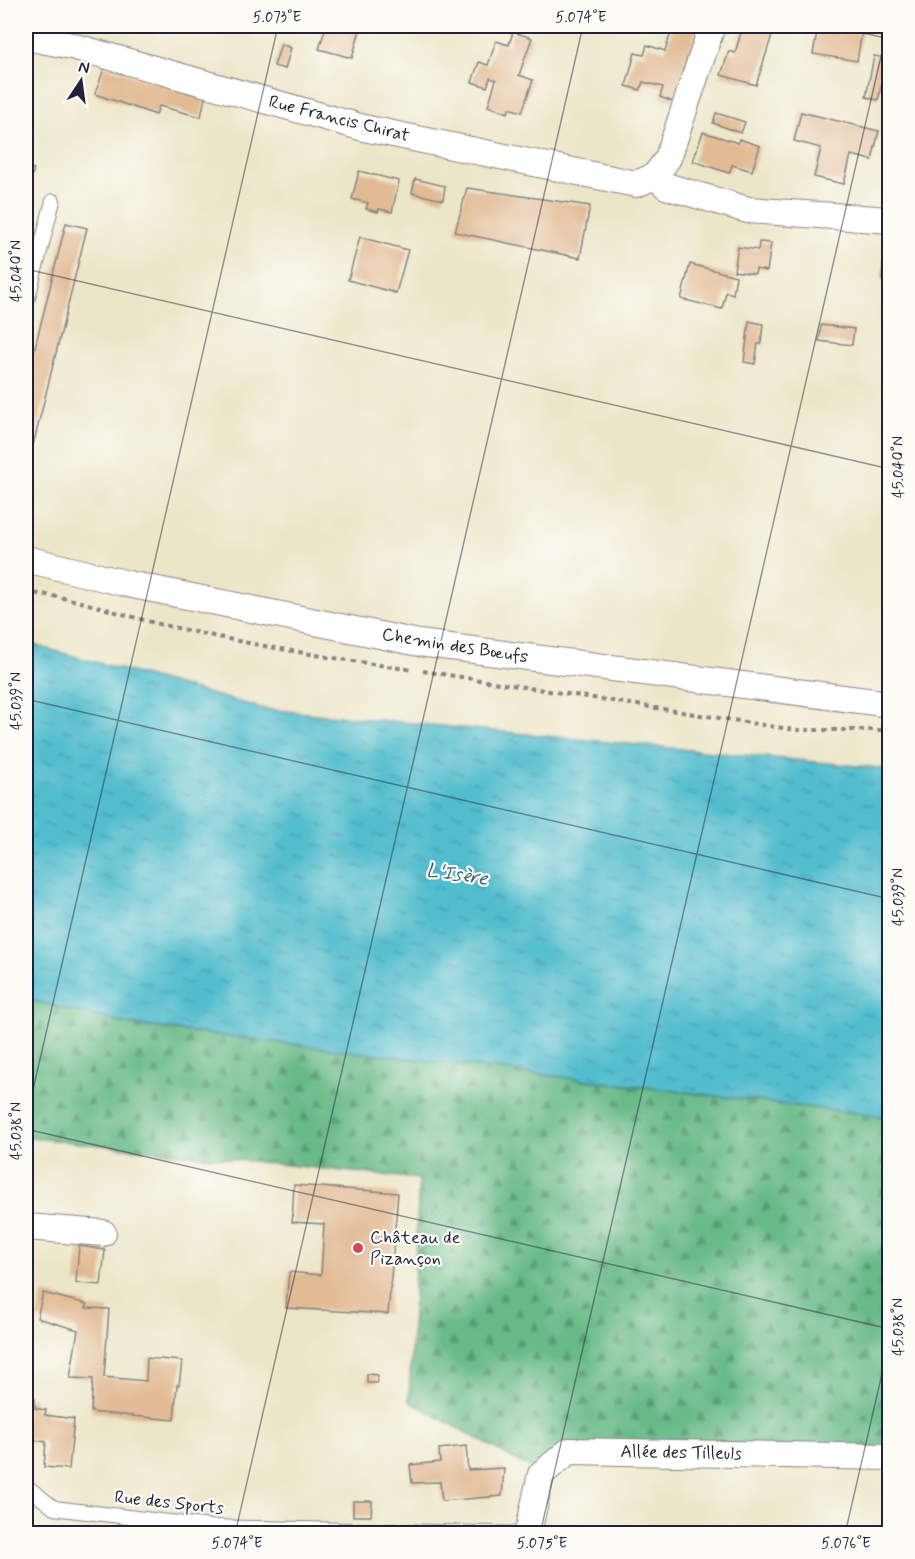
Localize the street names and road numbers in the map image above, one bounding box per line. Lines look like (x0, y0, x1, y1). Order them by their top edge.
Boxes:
street label: Rue Francis Chirat (266, 90, 412, 148)
street label: Chemin des Bœufs (380, 623, 530, 669)
street label: Allée des Tilleuls (620, 1440, 742, 1466)
street label: Rue des Sports (113, 1485, 225, 1521)

